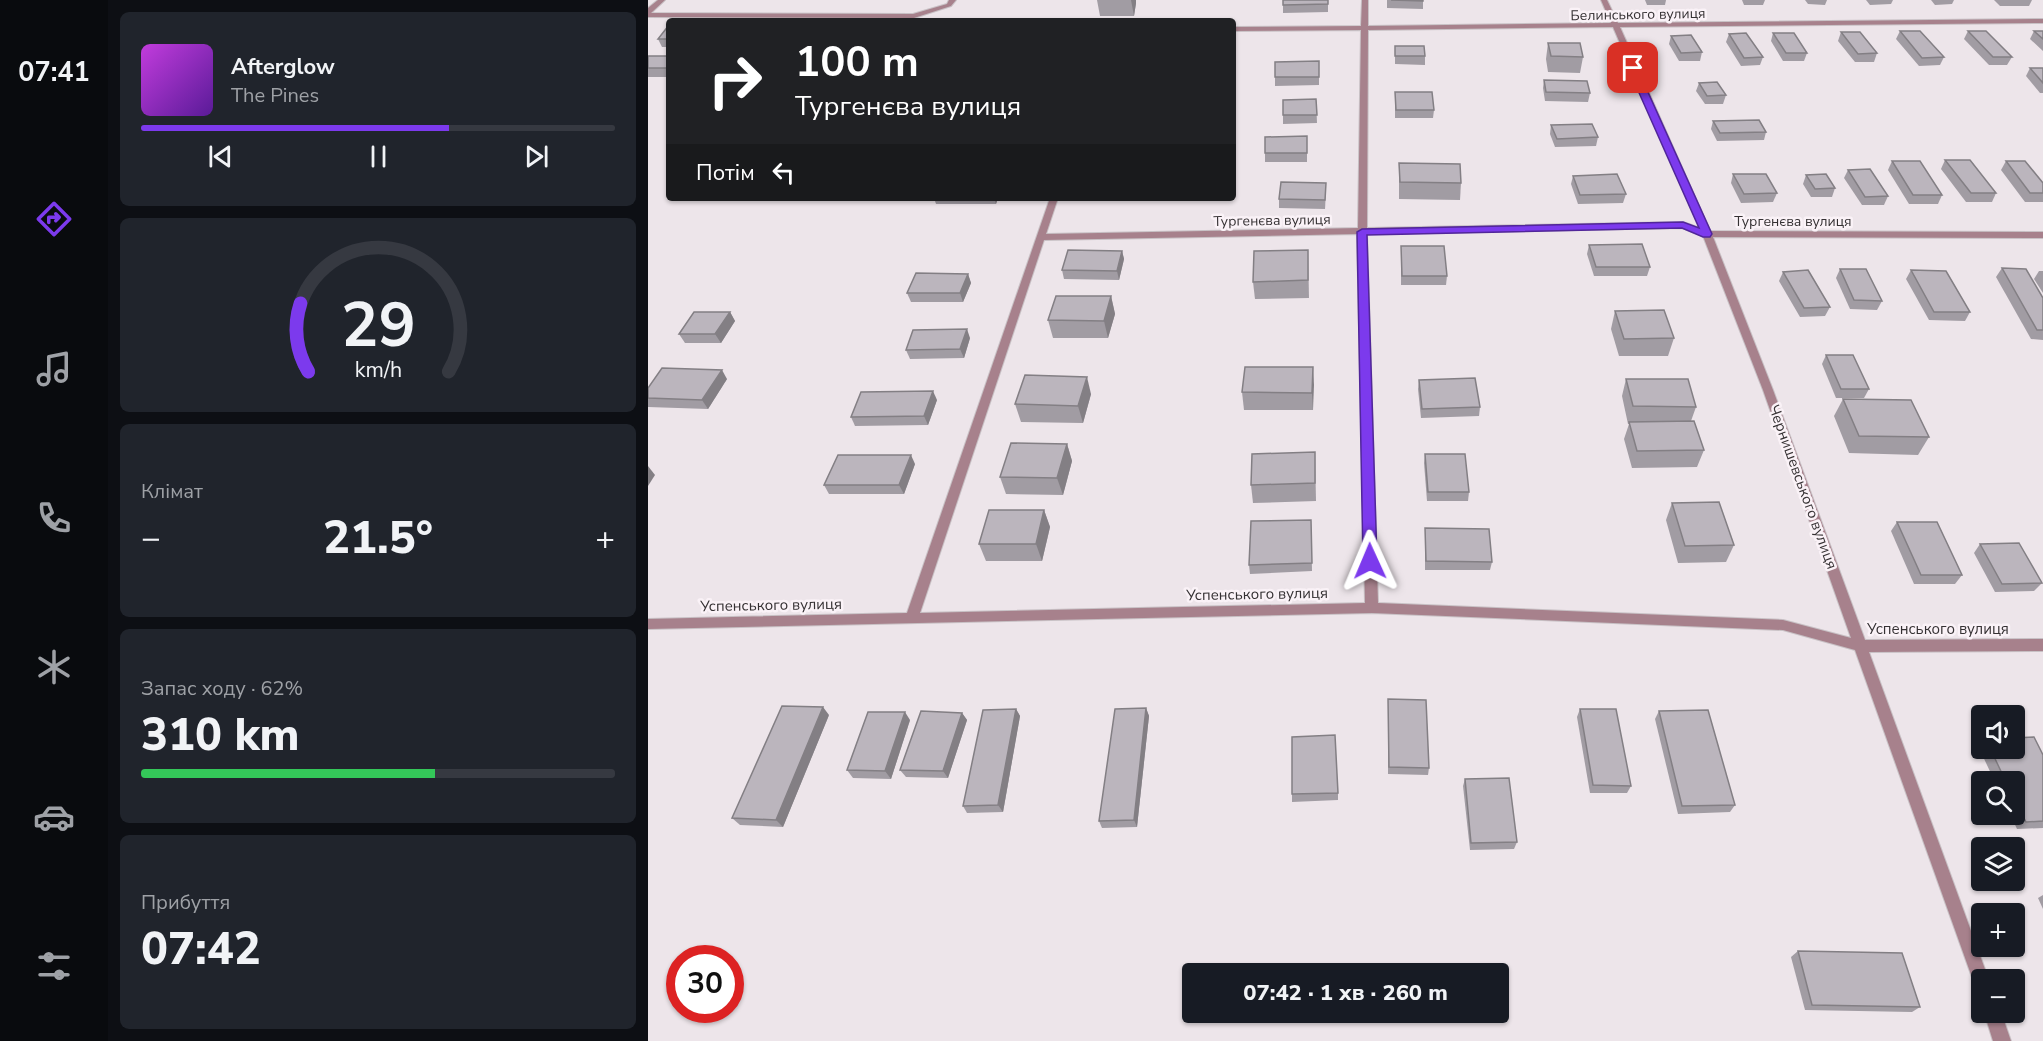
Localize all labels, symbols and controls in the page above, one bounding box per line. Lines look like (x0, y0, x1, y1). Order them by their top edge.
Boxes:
street label: Белинського вулиця (1570, 4, 1706, 25)
text: 100 m (795, 34, 919, 91)
icon: right (696, 42, 774, 120)
pin (1607, 42, 1658, 93)
icon: arrive (1616, 51, 1649, 84)
text: Afterglow (231, 52, 335, 82)
text: 07:41 (18, 54, 90, 91)
text: The Pines (231, 82, 319, 109)
text: Тургенєва вулиця (795, 88, 1021, 125)
icon: previous (204, 140, 237, 173)
icon: pause (362, 140, 395, 173)
icon: next (520, 140, 553, 173)
icon: left (767, 156, 800, 189)
text: Потім (696, 158, 755, 188)
icon: directions (33, 198, 75, 240)
street label: Тургенєва вулиця (1213, 210, 1331, 231)
street label: Тургенєва вулиця (1734, 212, 1852, 231)
text: 29 (341, 283, 415, 368)
icon: music (33, 348, 75, 390)
text: km/h (354, 355, 402, 385)
street label: Чернишевського вулиця (1764, 402, 1842, 572)
text: Клімат (141, 478, 203, 505)
icon: phone (33, 497, 75, 539)
text: 21.5° (323, 508, 433, 569)
text: − (141, 516, 161, 561)
text: + (595, 516, 615, 561)
position arrow (1338, 529, 1402, 593)
street label: Успенського вулиця (1185, 583, 1328, 605)
street label: Успенського вулиця (699, 594, 842, 616)
street label: Успенського вулиця (1866, 619, 2009, 639)
icon: climate (33, 646, 75, 688)
text: Запас ходу · 62% (141, 675, 303, 702)
text: 310 km (141, 705, 300, 766)
map controls (1971, 705, 2025, 1023)
button: sound (1971, 705, 2025, 759)
button: search (1971, 771, 2025, 825)
icon: car (33, 796, 75, 838)
button: layers (1971, 837, 2025, 891)
text: Прибуття (141, 889, 230, 916)
button: + (1971, 903, 2025, 957)
text: 07:42 (141, 919, 261, 980)
icon: filters (33, 945, 75, 987)
speed limit sign: 30 (666, 945, 744, 1023)
button: − (1971, 969, 2025, 1023)
text: 07:42 · 1 хв · 260 m (1243, 978, 1448, 1008)

